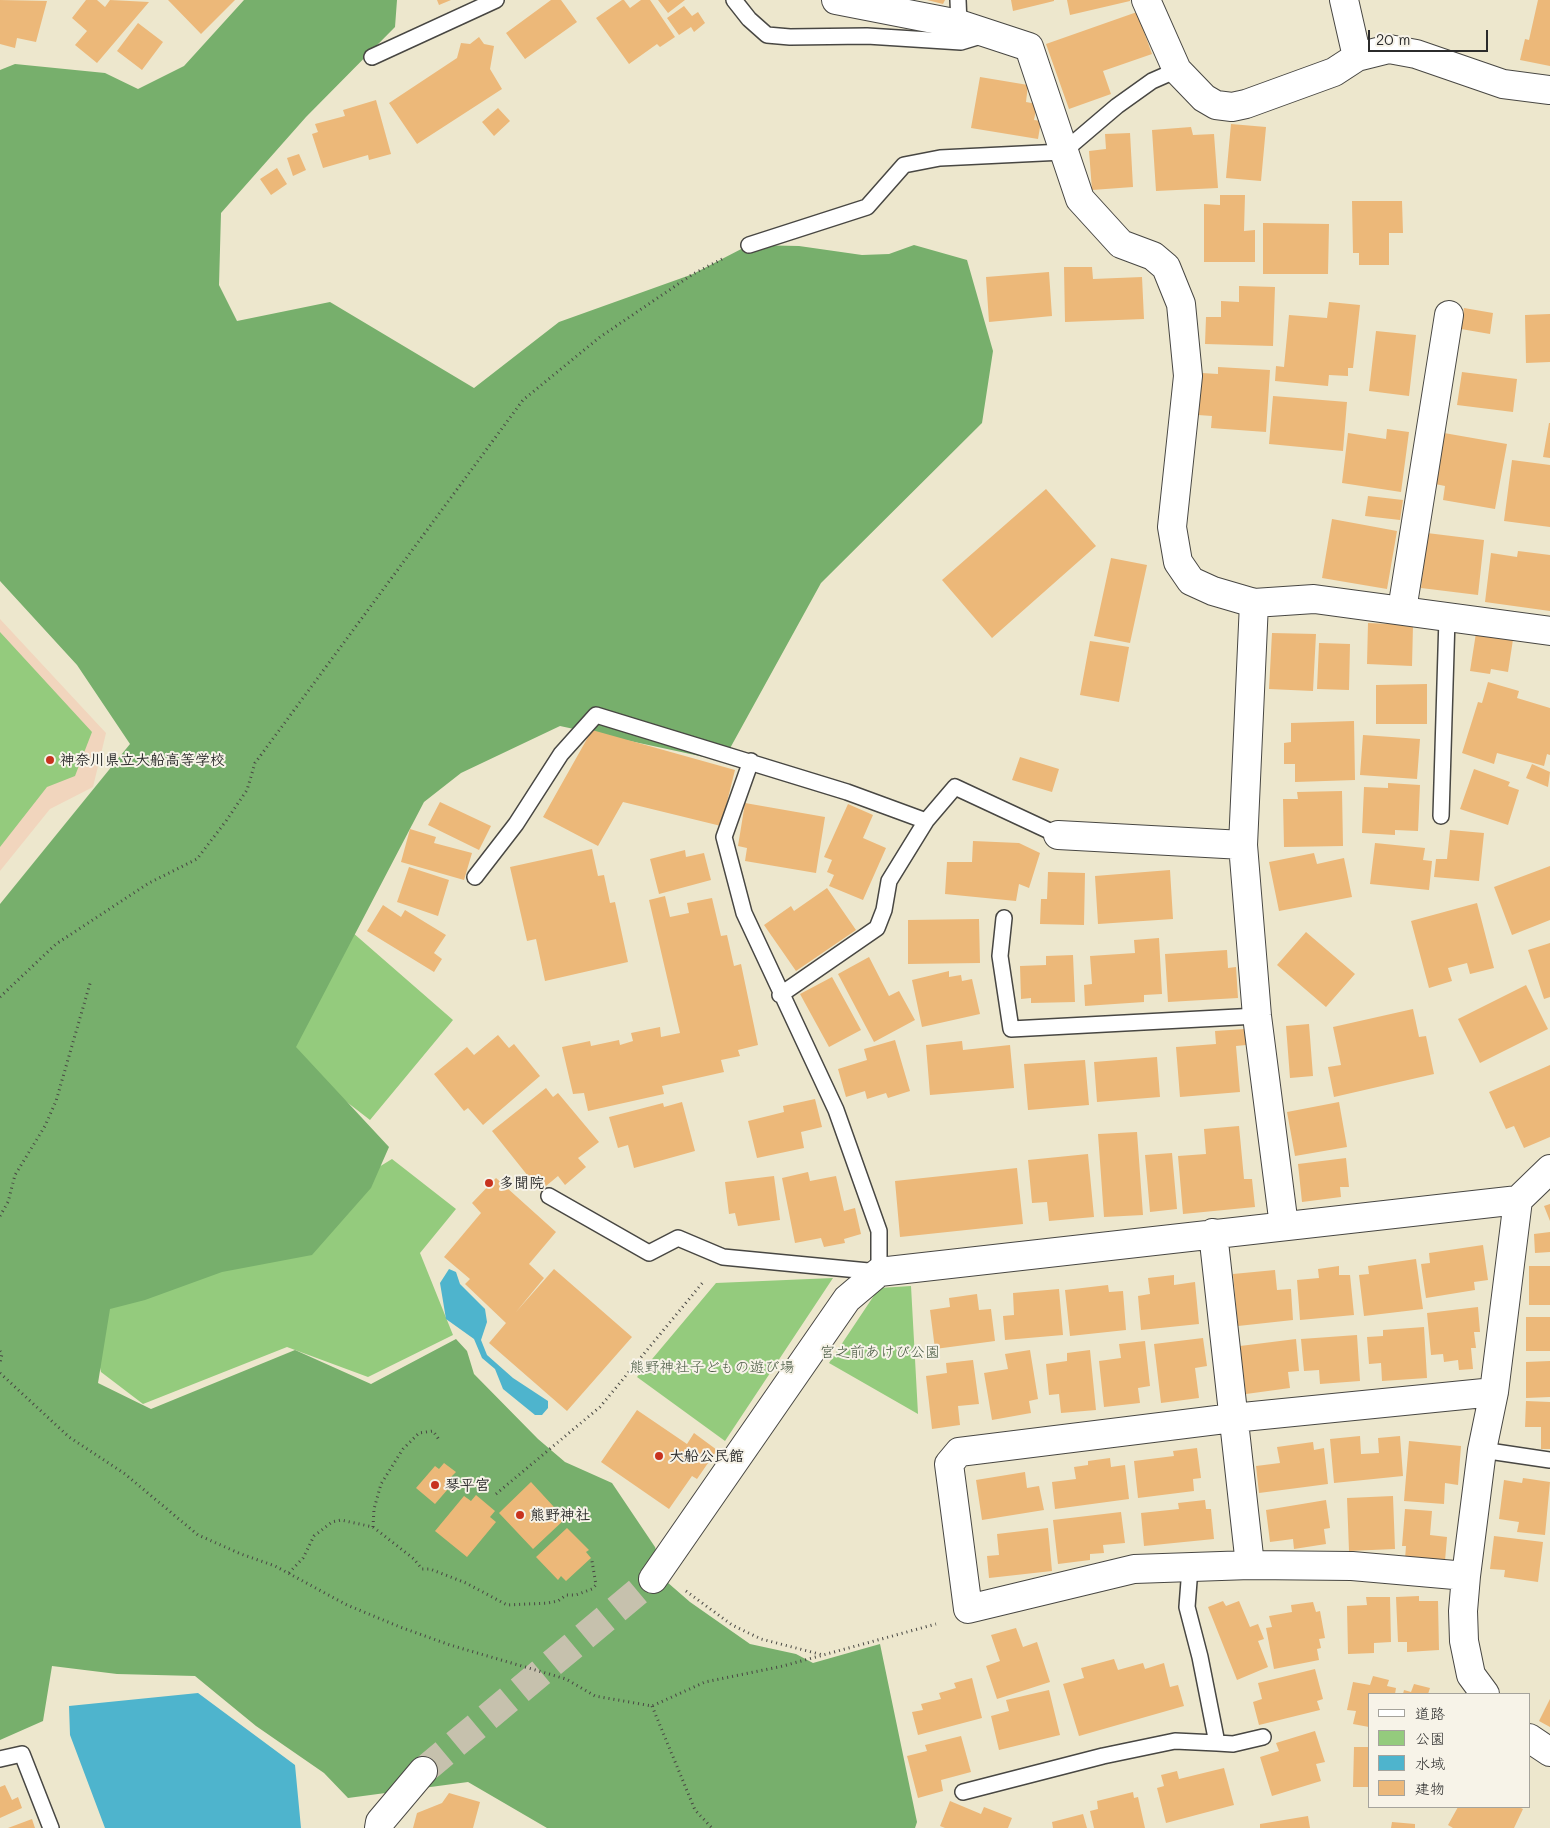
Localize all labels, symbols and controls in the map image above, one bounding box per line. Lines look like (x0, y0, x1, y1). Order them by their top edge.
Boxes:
scale bar (1370, 20, 1490, 52)
text: 20 m (1376, 29, 1410, 49)
place label: 神奈川県立大船高等学校 (60, 751, 225, 769)
marker: 神奈川県立大船高等学校 (44, 754, 56, 766)
place label: 多聞院 (499, 1174, 544, 1192)
marker: 多聞院 (483, 1177, 495, 1189)
park label: 宮之前あけび公園 (820, 1343, 940, 1361)
park label: 熊野神社子どもの遊び場 (630, 1358, 794, 1376)
place label: 大船公民館 (669, 1447, 744, 1465)
marker: 大船公民館 (653, 1450, 665, 1462)
place label: 琴平宮 (445, 1476, 490, 1494)
marker: 琴平宮 (429, 1479, 441, 1491)
place label: 熊野神社 (530, 1506, 590, 1524)
marker: 熊野神社 (514, 1509, 526, 1521)
legend (1368, 1693, 1530, 1808)
text: 道路 (1415, 1703, 1445, 1723)
text: 公園 (1415, 1728, 1445, 1748)
text: 水域 (1415, 1753, 1445, 1773)
text: 建物 (1415, 1778, 1445, 1798)

